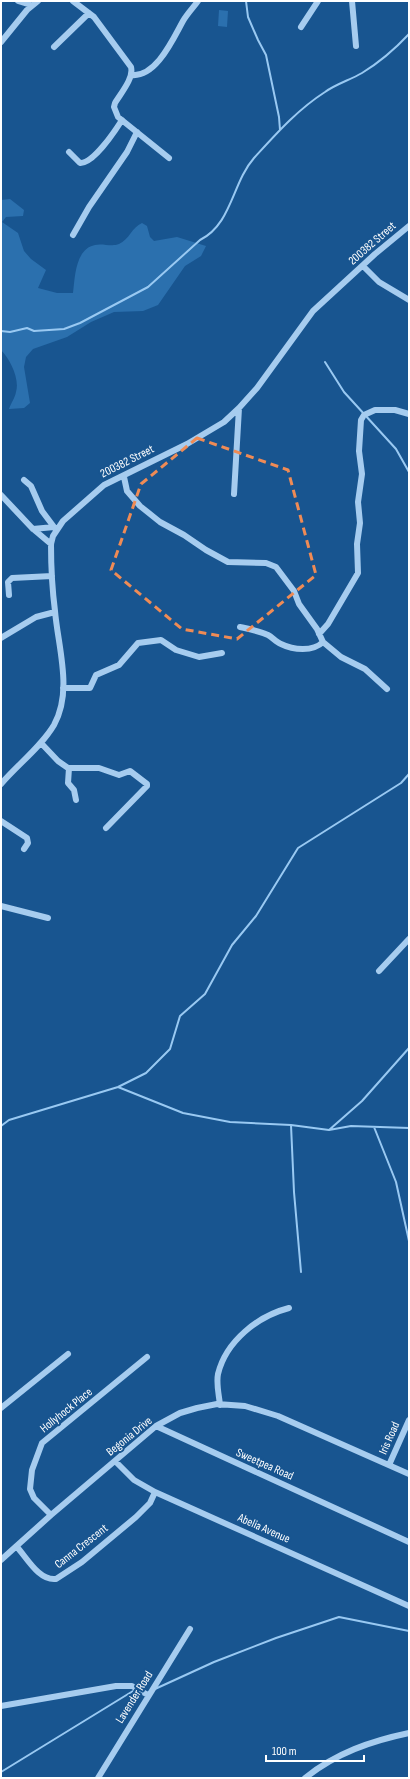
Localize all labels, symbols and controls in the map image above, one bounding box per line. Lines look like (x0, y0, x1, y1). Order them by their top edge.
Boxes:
street label: 200382 Street (345, 218, 399, 268)
street label: 200382 Street (98, 441, 157, 481)
street label: Hollyhock Place (37, 1385, 96, 1436)
street label: Begonia Drive (103, 1413, 155, 1459)
street label: Iris Road (376, 1419, 403, 1457)
street label: Sweetpea Road (234, 1445, 296, 1484)
street label: Abelia Avenue (234, 1510, 292, 1547)
street label: Canna Crescent (52, 1521, 111, 1572)
street label: Lavender Road (113, 1668, 156, 1726)
scale bar (266, 1737, 364, 1763)
text: 100 m (272, 1744, 297, 1759)

